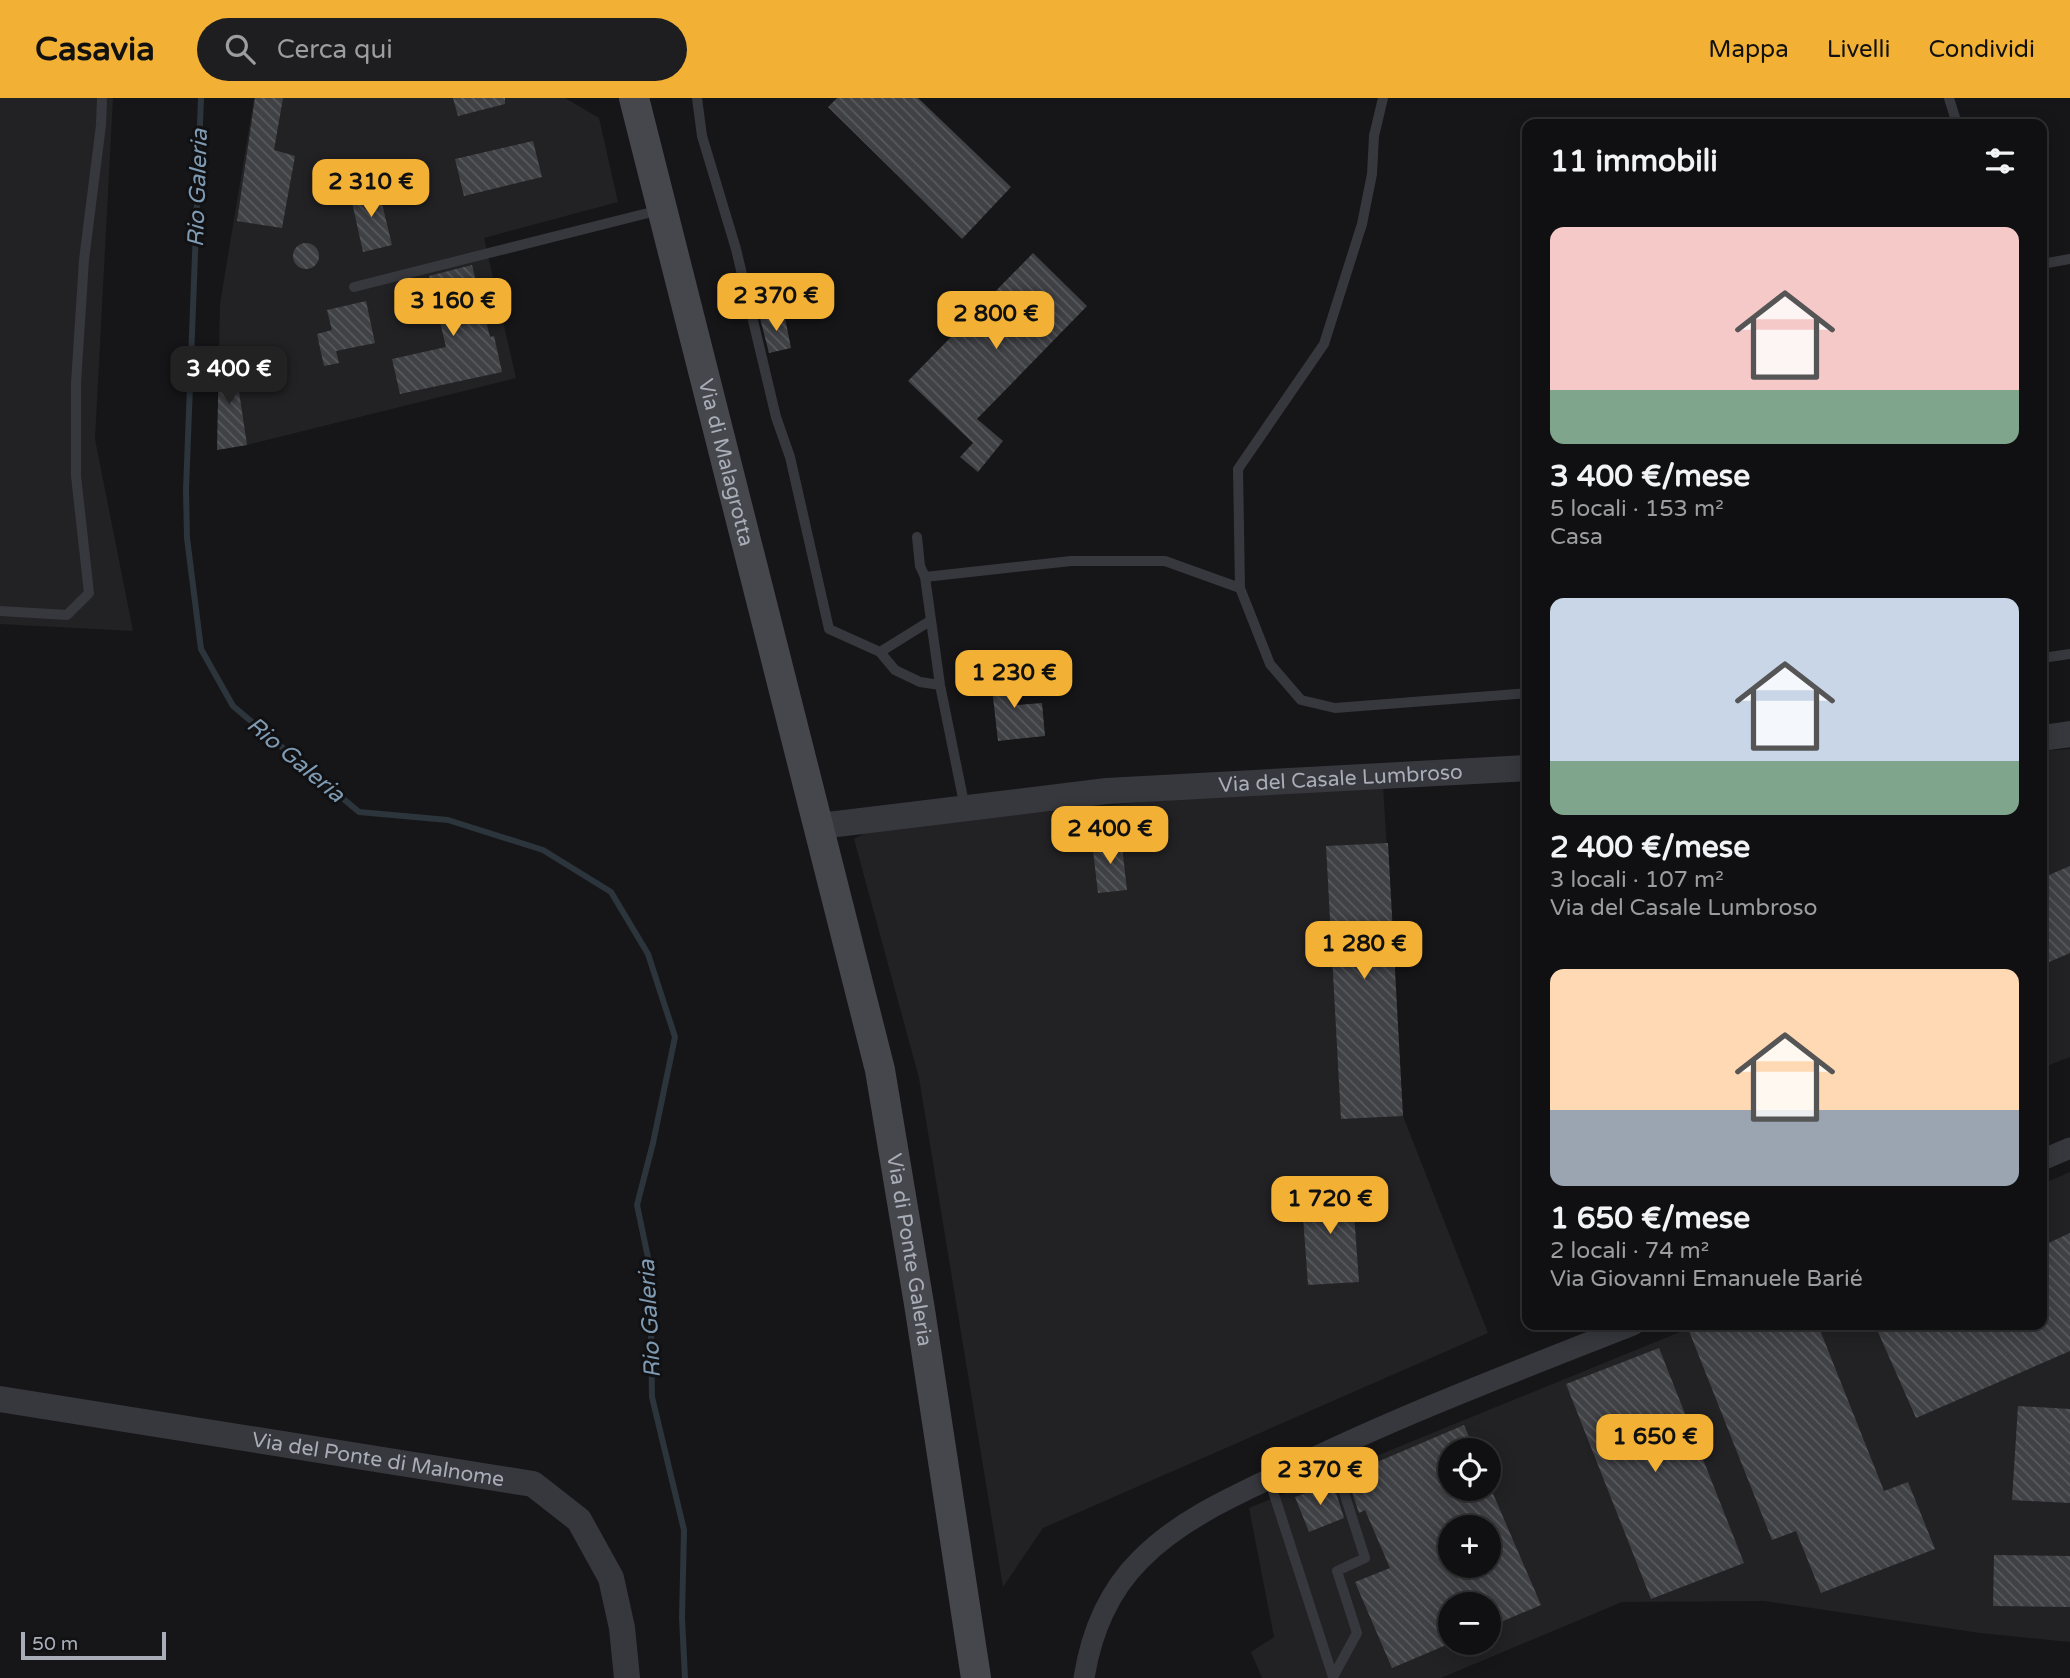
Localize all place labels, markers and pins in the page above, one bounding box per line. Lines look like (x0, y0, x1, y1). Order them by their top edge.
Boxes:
pin: 2 310 € (306, 159, 436, 219)
pin: 2 370 € (711, 274, 841, 333)
pin: 3 160 € (388, 278, 518, 338)
pin: 2 800 € (931, 292, 1061, 351)
pin: 3 400 € (164, 346, 294, 406)
pin: 1 230 € (949, 650, 1079, 710)
pin: 2 400 € (1045, 806, 1175, 866)
pin: 1 280 € (1299, 922, 1429, 981)
pin: 1 720 € (1265, 1176, 1395, 1236)
pin: 1 650 € (1590, 1414, 1720, 1474)
pin: 2 370 € (1255, 1448, 1385, 1507)

